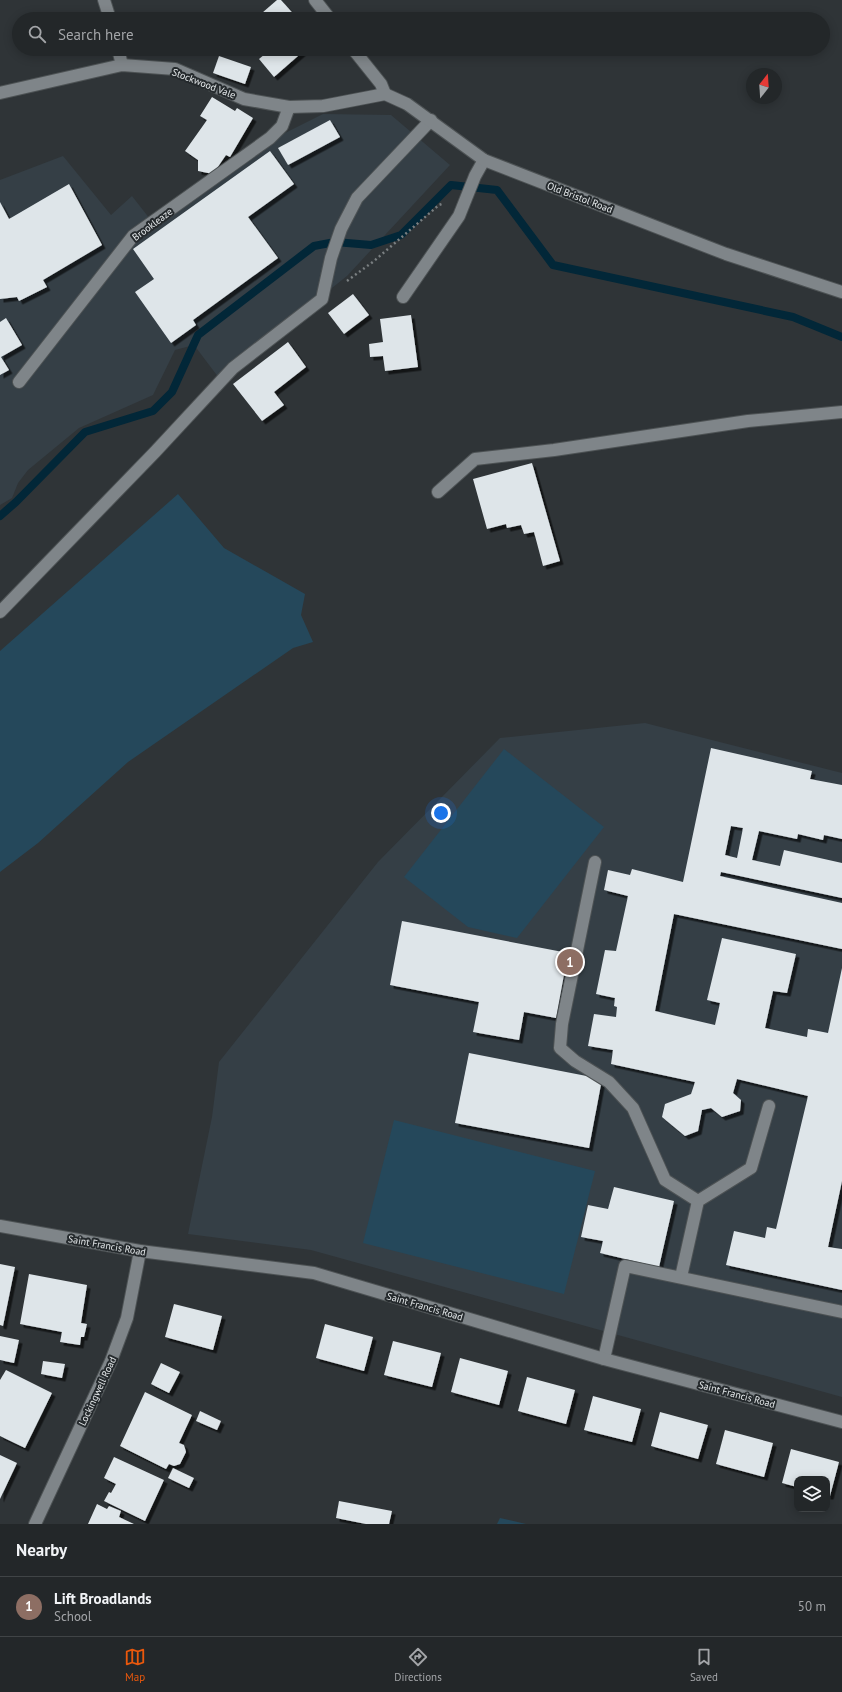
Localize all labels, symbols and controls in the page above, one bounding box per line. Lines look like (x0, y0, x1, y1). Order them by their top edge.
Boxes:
search box (12, 12, 830, 56)
icon: search (26, 23, 48, 45)
text: Search here (58, 25, 134, 44)
street label: Stockwood Vale (170, 65, 237, 102)
north arrow (746, 68, 782, 104)
street label: Old Bristol Road (545, 179, 615, 216)
street label: Brookleaze (130, 205, 175, 244)
your location (431, 803, 451, 823)
pin: 1 (557, 947, 583, 977)
street label: Saint Francis Road (67, 1232, 147, 1259)
street label: Saint Francis Road (385, 1289, 464, 1324)
street label: Lockingwell Road (76, 1355, 119, 1428)
street label: Saint Francis Road (697, 1378, 777, 1411)
map controls (794, 1476, 830, 1512)
button: layers (794, 1476, 830, 1512)
text: Nearby (16, 1539, 67, 1561)
text: Lift Broadlands (54, 1589, 152, 1608)
text: 1 (25, 1598, 33, 1615)
text: 50 m (798, 1598, 826, 1615)
text: School (54, 1608, 92, 1625)
tab: Map (124, 1646, 146, 1684)
tab: Directions (394, 1646, 442, 1684)
tab: Saved (690, 1646, 718, 1684)

